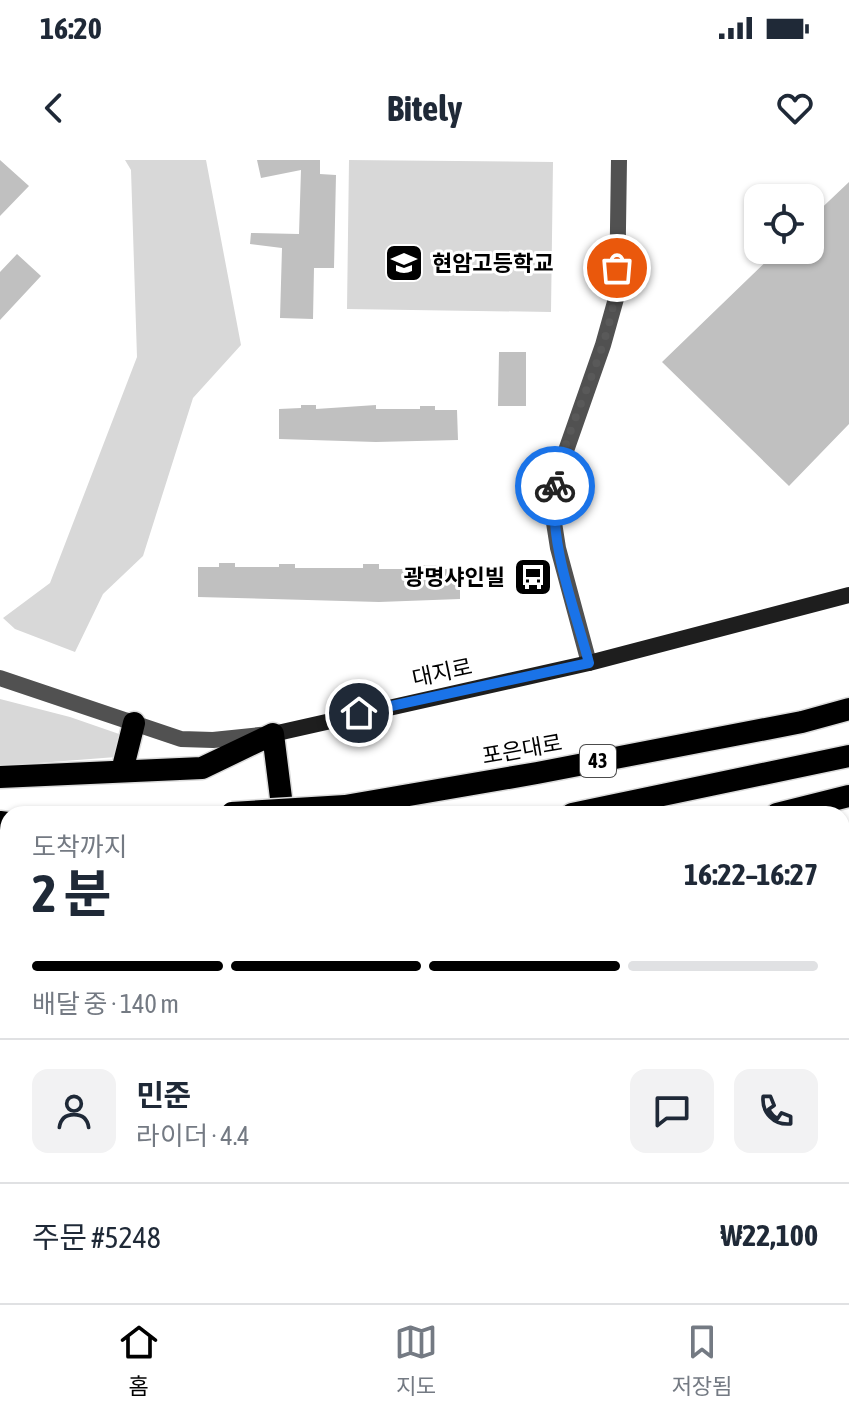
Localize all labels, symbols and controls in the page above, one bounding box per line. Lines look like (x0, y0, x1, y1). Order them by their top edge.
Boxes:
text: 16:20 (40, 11, 102, 45)
icon: back (32, 86, 76, 130)
icon: heart (773, 86, 817, 130)
text: Bitely (387, 87, 462, 129)
map controls (744, 184, 824, 264)
button: locate (744, 184, 824, 264)
pin (583, 234, 651, 302)
school or university icon: 현암고등학교 (383, 242, 425, 284)
icon: bag (595, 246, 639, 290)
place label: 현암고등학교 (432, 250, 553, 276)
courier (515, 446, 595, 526)
icon: bike (533, 464, 577, 508)
bus stop icon: 광명샤인빌 (512, 556, 554, 598)
place label: 광명샤인빌 (404, 564, 505, 590)
street label: 대지로 (410, 653, 474, 691)
pin (325, 679, 393, 747)
icon: home (337, 691, 381, 735)
street label: 포은대로 (480, 729, 564, 769)
road number: 43 (580, 745, 616, 777)
text: 도착까지 (32, 832, 128, 862)
text: 16:22–16:27 (684, 857, 818, 891)
text: 2 분 (32, 863, 111, 923)
text: 배달 중 · 140 m (32, 989, 179, 1019)
button: person (32, 1069, 116, 1153)
button: chat (630, 1069, 714, 1153)
button: phone (734, 1069, 818, 1153)
text: 민준 (136, 1078, 191, 1112)
text: 라이더 · 4.4 (136, 1121, 250, 1151)
text: ₩22,100 (720, 1218, 818, 1252)
text: 주문 #5248 (32, 1220, 161, 1254)
tab: 홈 (117, 1320, 161, 1400)
tab: 지도 (394, 1320, 438, 1400)
tab: 저장됨 (672, 1320, 732, 1400)

